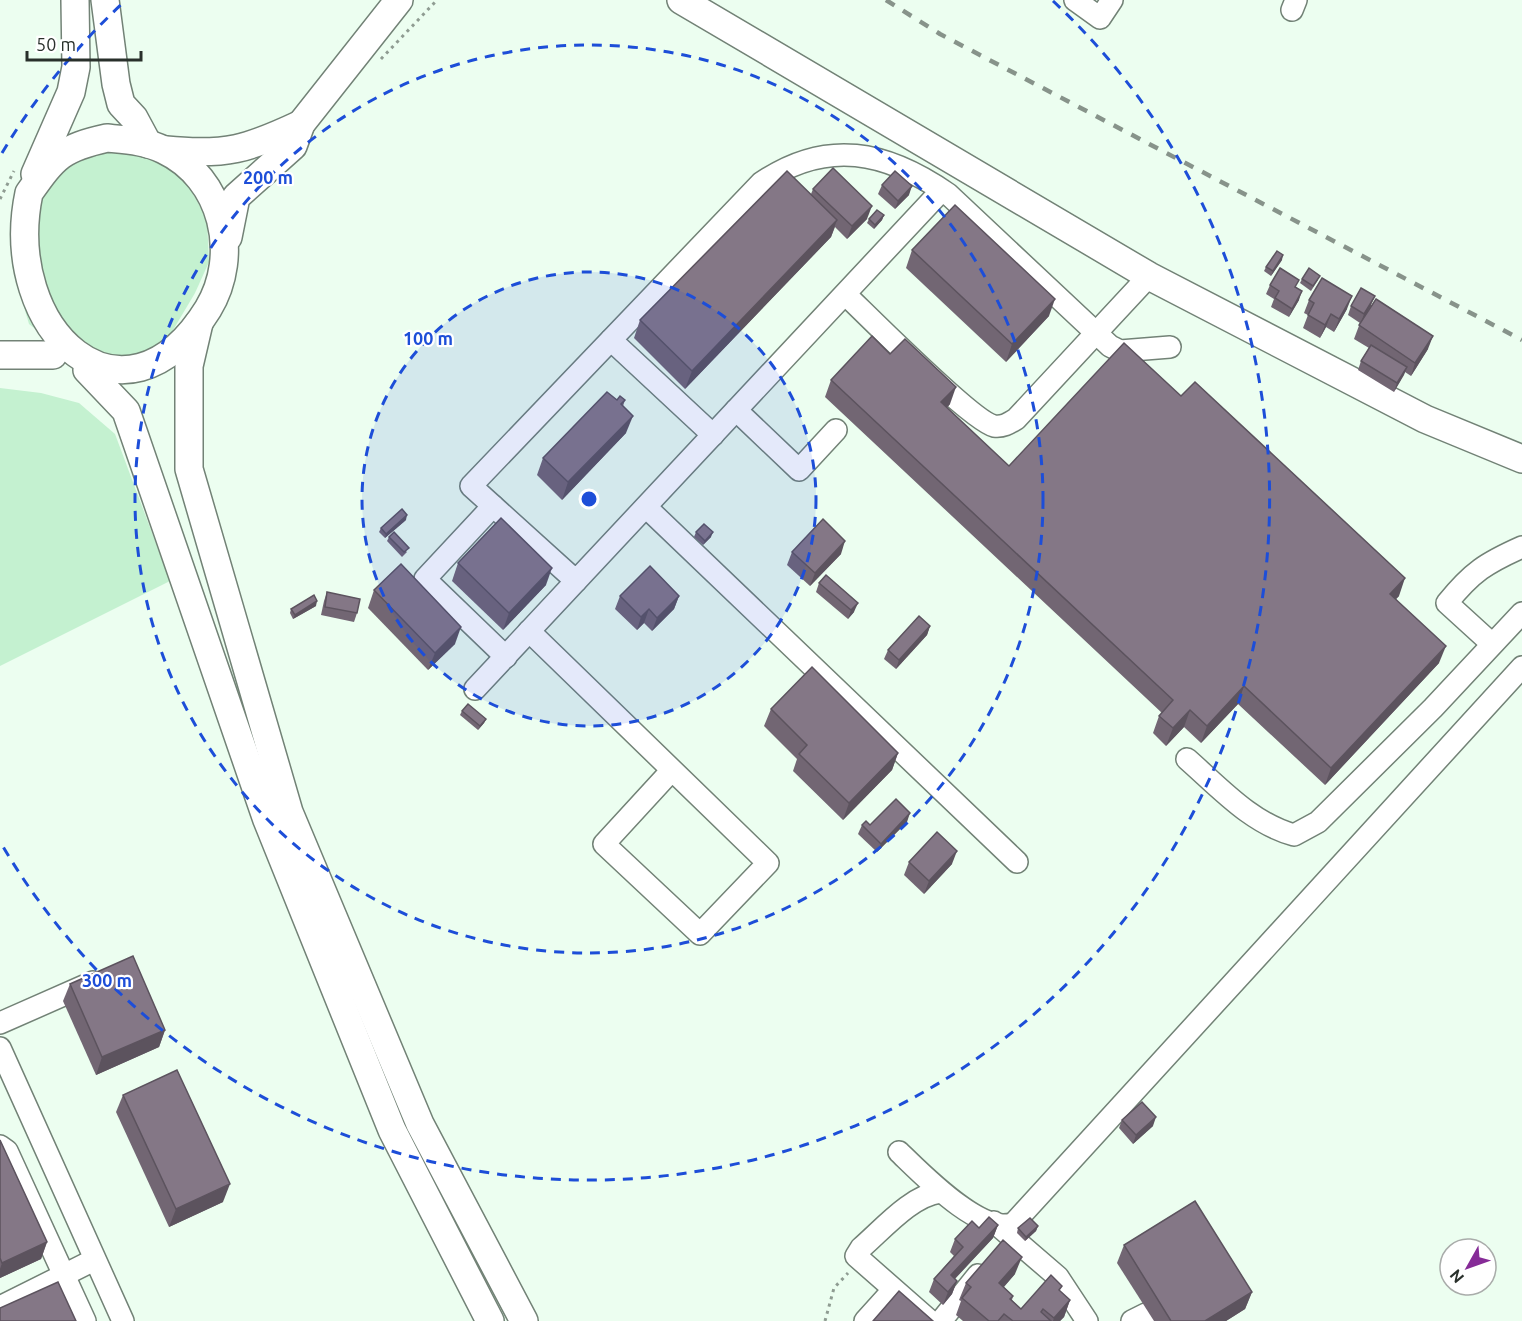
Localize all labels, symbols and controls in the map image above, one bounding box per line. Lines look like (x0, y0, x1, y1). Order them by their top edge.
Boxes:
scale bar (27, 24, 141, 62)
text: 50 m (36, 34, 76, 54)
text: 200 m (243, 167, 293, 187)
text: 100 m (403, 328, 453, 348)
centre of rings (579, 489, 599, 509)
text: 300 m (82, 970, 132, 990)
north arrow (1438, 1237, 1498, 1297)
text: N (1446, 1266, 1467, 1287)

